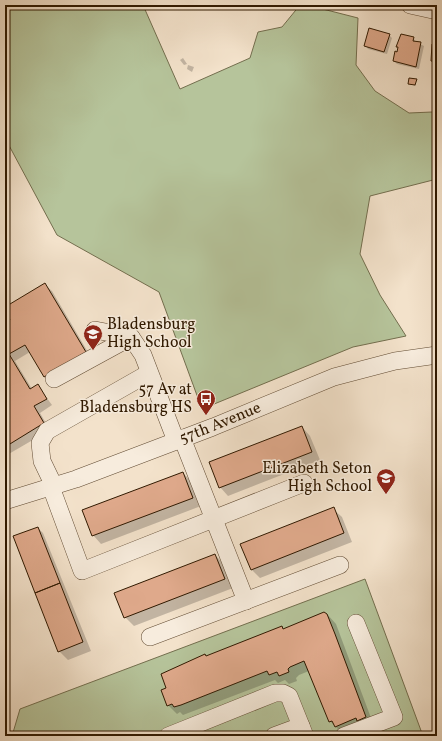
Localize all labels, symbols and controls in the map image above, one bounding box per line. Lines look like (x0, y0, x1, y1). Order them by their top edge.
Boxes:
place label: Bladensburg High School (107, 314, 195, 354)
school or university icon: Bladensburg High School (82, 323, 104, 351)
place label: 57 Av at Bladensburg HS (80, 379, 192, 419)
bus stop icon: 57 Av at Bladensburg HS (195, 388, 217, 416)
street label: 57th Avenue (176, 397, 265, 450)
place label: Elizabeth Seton High School (262, 458, 372, 498)
school or university icon: Elizabeth Seton High School (375, 467, 397, 495)

